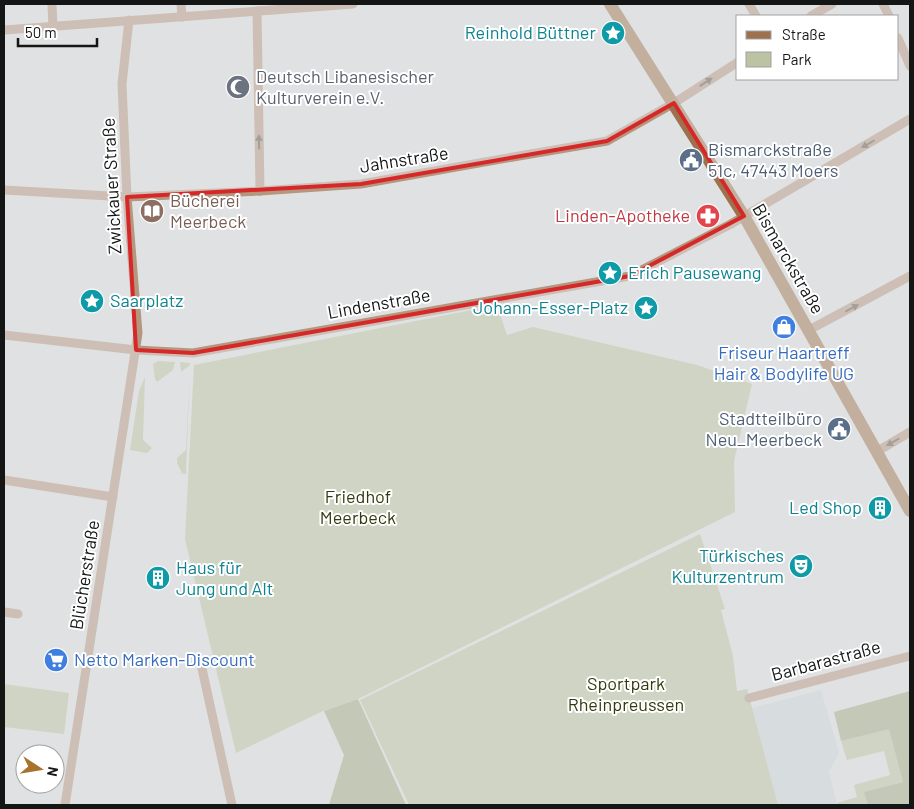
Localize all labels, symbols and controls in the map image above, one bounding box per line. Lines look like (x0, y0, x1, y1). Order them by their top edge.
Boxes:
scale bar (18, 15, 96, 47)
legend (736, 15, 899, 80)
place icon: Reinhold Büttner (600, 20, 626, 46)
place label: Reinhold Büttner (465, 21, 596, 43)
text: 50 m (25, 23, 57, 41)
text: Straße (782, 25, 826, 43)
text: Park (782, 50, 812, 68)
place label: Deutsch Libanesischer Kulturverein e.V. (256, 65, 435, 108)
mosque icon: Deutsch Libanesischer Kulturverein e.V. (225, 74, 251, 100)
one-way arrow (699, 77, 712, 87)
street label: Zwickauer Straße (96, 117, 126, 255)
one-way arrow (255, 134, 263, 150)
place label: Bismarckstraße 51c, 47443 Moers (708, 138, 838, 181)
one-way arrow (862, 139, 875, 148)
street label: Jahnstraße (358, 141, 450, 177)
public building icon: Bismarckstraße 51c, 47443 Moers (678, 147, 704, 173)
place label: Bücherei Meerbeck (170, 189, 246, 232)
library icon: Bücherei Meerbeck (139, 198, 165, 224)
street label: Bismarckstraße (748, 199, 829, 318)
pharmacy icon: Linden-Apotheke (695, 203, 721, 229)
place label: Linden-Apotheke (555, 204, 690, 226)
place icon: Erich Pausewang (597, 260, 623, 286)
place label: Erich Pausewang (628, 261, 761, 283)
street label: Lindenstraße (326, 283, 432, 323)
place icon: Saarplatz (79, 288, 105, 314)
place label: Saarplatz (110, 289, 183, 311)
place icon: Johann-Esser-Platz (633, 295, 659, 321)
place label: Johann-Esser-Platz (473, 296, 628, 318)
one-way arrow (845, 303, 858, 312)
shop icon: Friseur Haartreff Hair & Bodylife UG (771, 314, 797, 340)
place label: Friseur Haartreff Hair & Bodylife UG (714, 341, 854, 384)
place label: Stadtteilbüro Neu_Meerbeck (706, 407, 822, 450)
public building icon: Stadtteilbüro Neu_Meerbeck (826, 416, 852, 442)
one-way arrow (887, 438, 900, 447)
park label: Friedhof Meerbeck (320, 485, 396, 528)
building icon: Led Shop (867, 495, 893, 521)
place label: Led Shop (789, 496, 862, 518)
street label: Blücherstraße (64, 518, 104, 631)
place label: Türkisches Kulturzentrum (671, 544, 784, 587)
theatre icon: Türkisches Kulturzentrum (788, 553, 814, 579)
place label: Haus für Jung und Alt (176, 556, 273, 599)
building icon: Haus für Jung und Alt (145, 565, 171, 591)
street label: Barbarastraße (769, 635, 883, 685)
supermarket icon: Netto Marken-Discount (43, 647, 69, 673)
place label: Netto Marken-Discount (74, 648, 255, 670)
park label: Sportpark Rheinpreussen (568, 672, 684, 715)
north arrow (15, 744, 65, 794)
text: N (44, 765, 62, 778)

